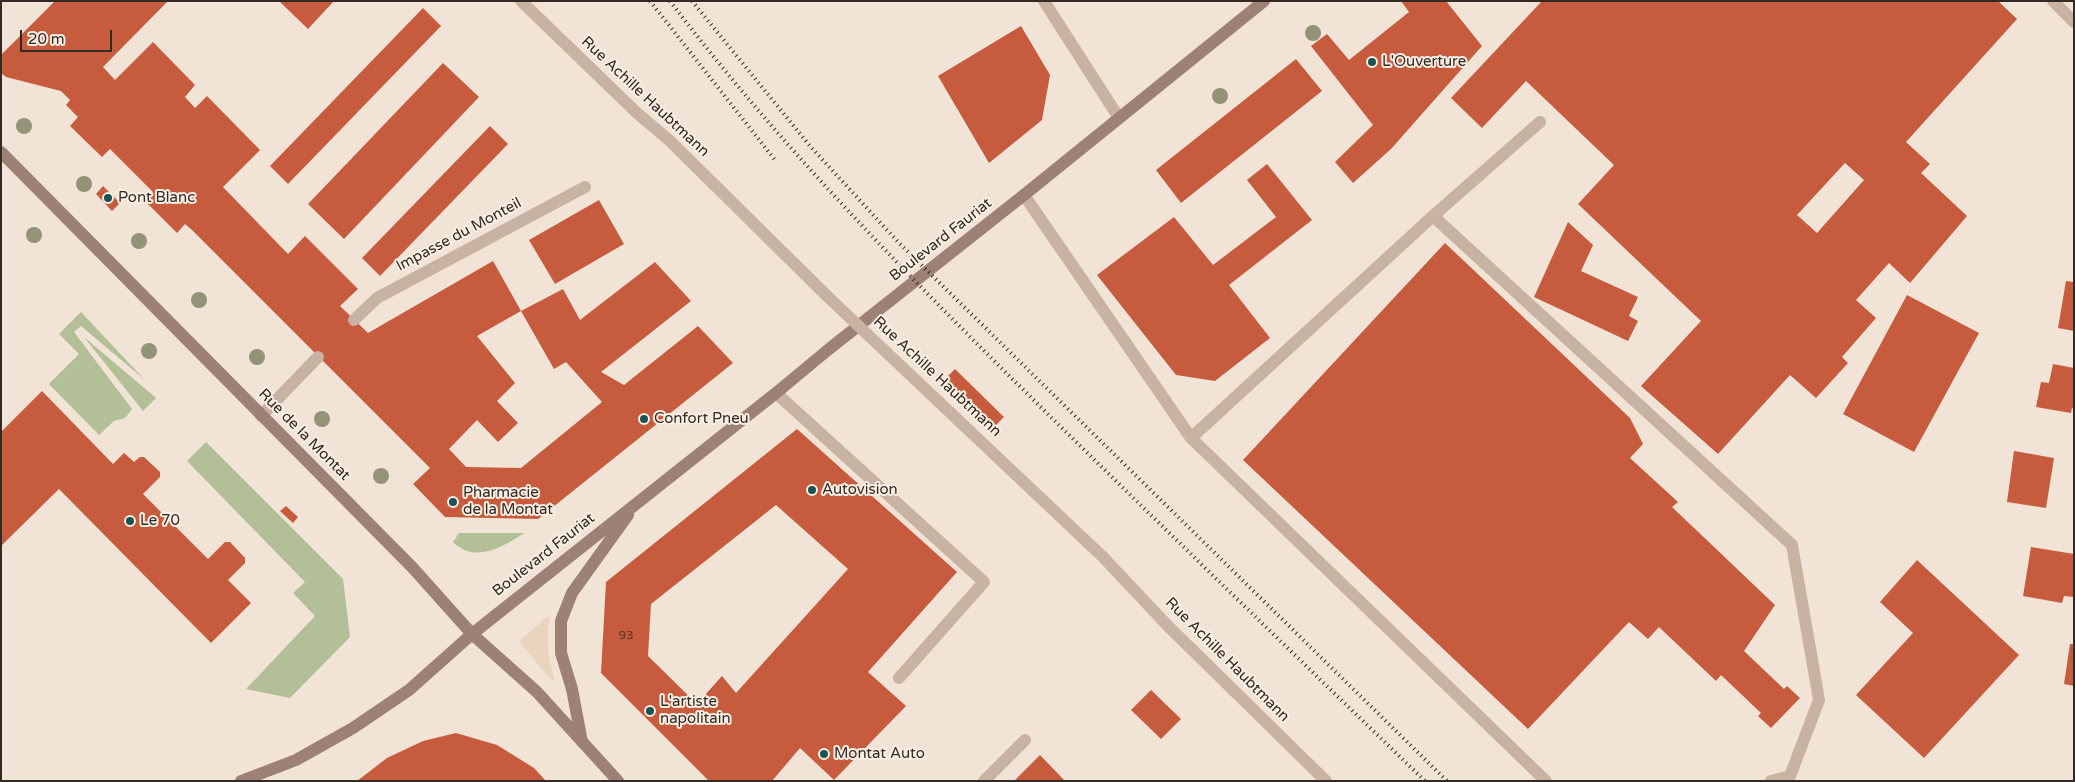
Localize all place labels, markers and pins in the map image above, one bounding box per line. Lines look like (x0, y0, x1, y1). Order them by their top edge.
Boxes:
place label: L'Ouverture (1382, 53, 1466, 71)
marker: L'Ouverture (1366, 56, 1378, 68)
place label: Pont Blanc (118, 189, 195, 207)
marker: Pont Blanc (102, 192, 114, 204)
place label: Confort Pneu (654, 410, 749, 428)
marker: Confort Pneu (638, 413, 650, 425)
place label: Autovision (822, 481, 898, 499)
place label: Pharmacie de la Montat (463, 484, 553, 519)
marker: Autovision (806, 484, 818, 496)
marker: Pharmacie de la Montat (447, 496, 459, 508)
place label: Le 70 (140, 512, 180, 530)
marker: Le 70 (124, 515, 136, 527)
place label: L'artiste napolitain (660, 693, 731, 728)
marker: L'artiste napolitain (644, 705, 656, 717)
place label: Montat Auto (834, 745, 925, 763)
marker: Montat Auto (818, 748, 830, 760)

